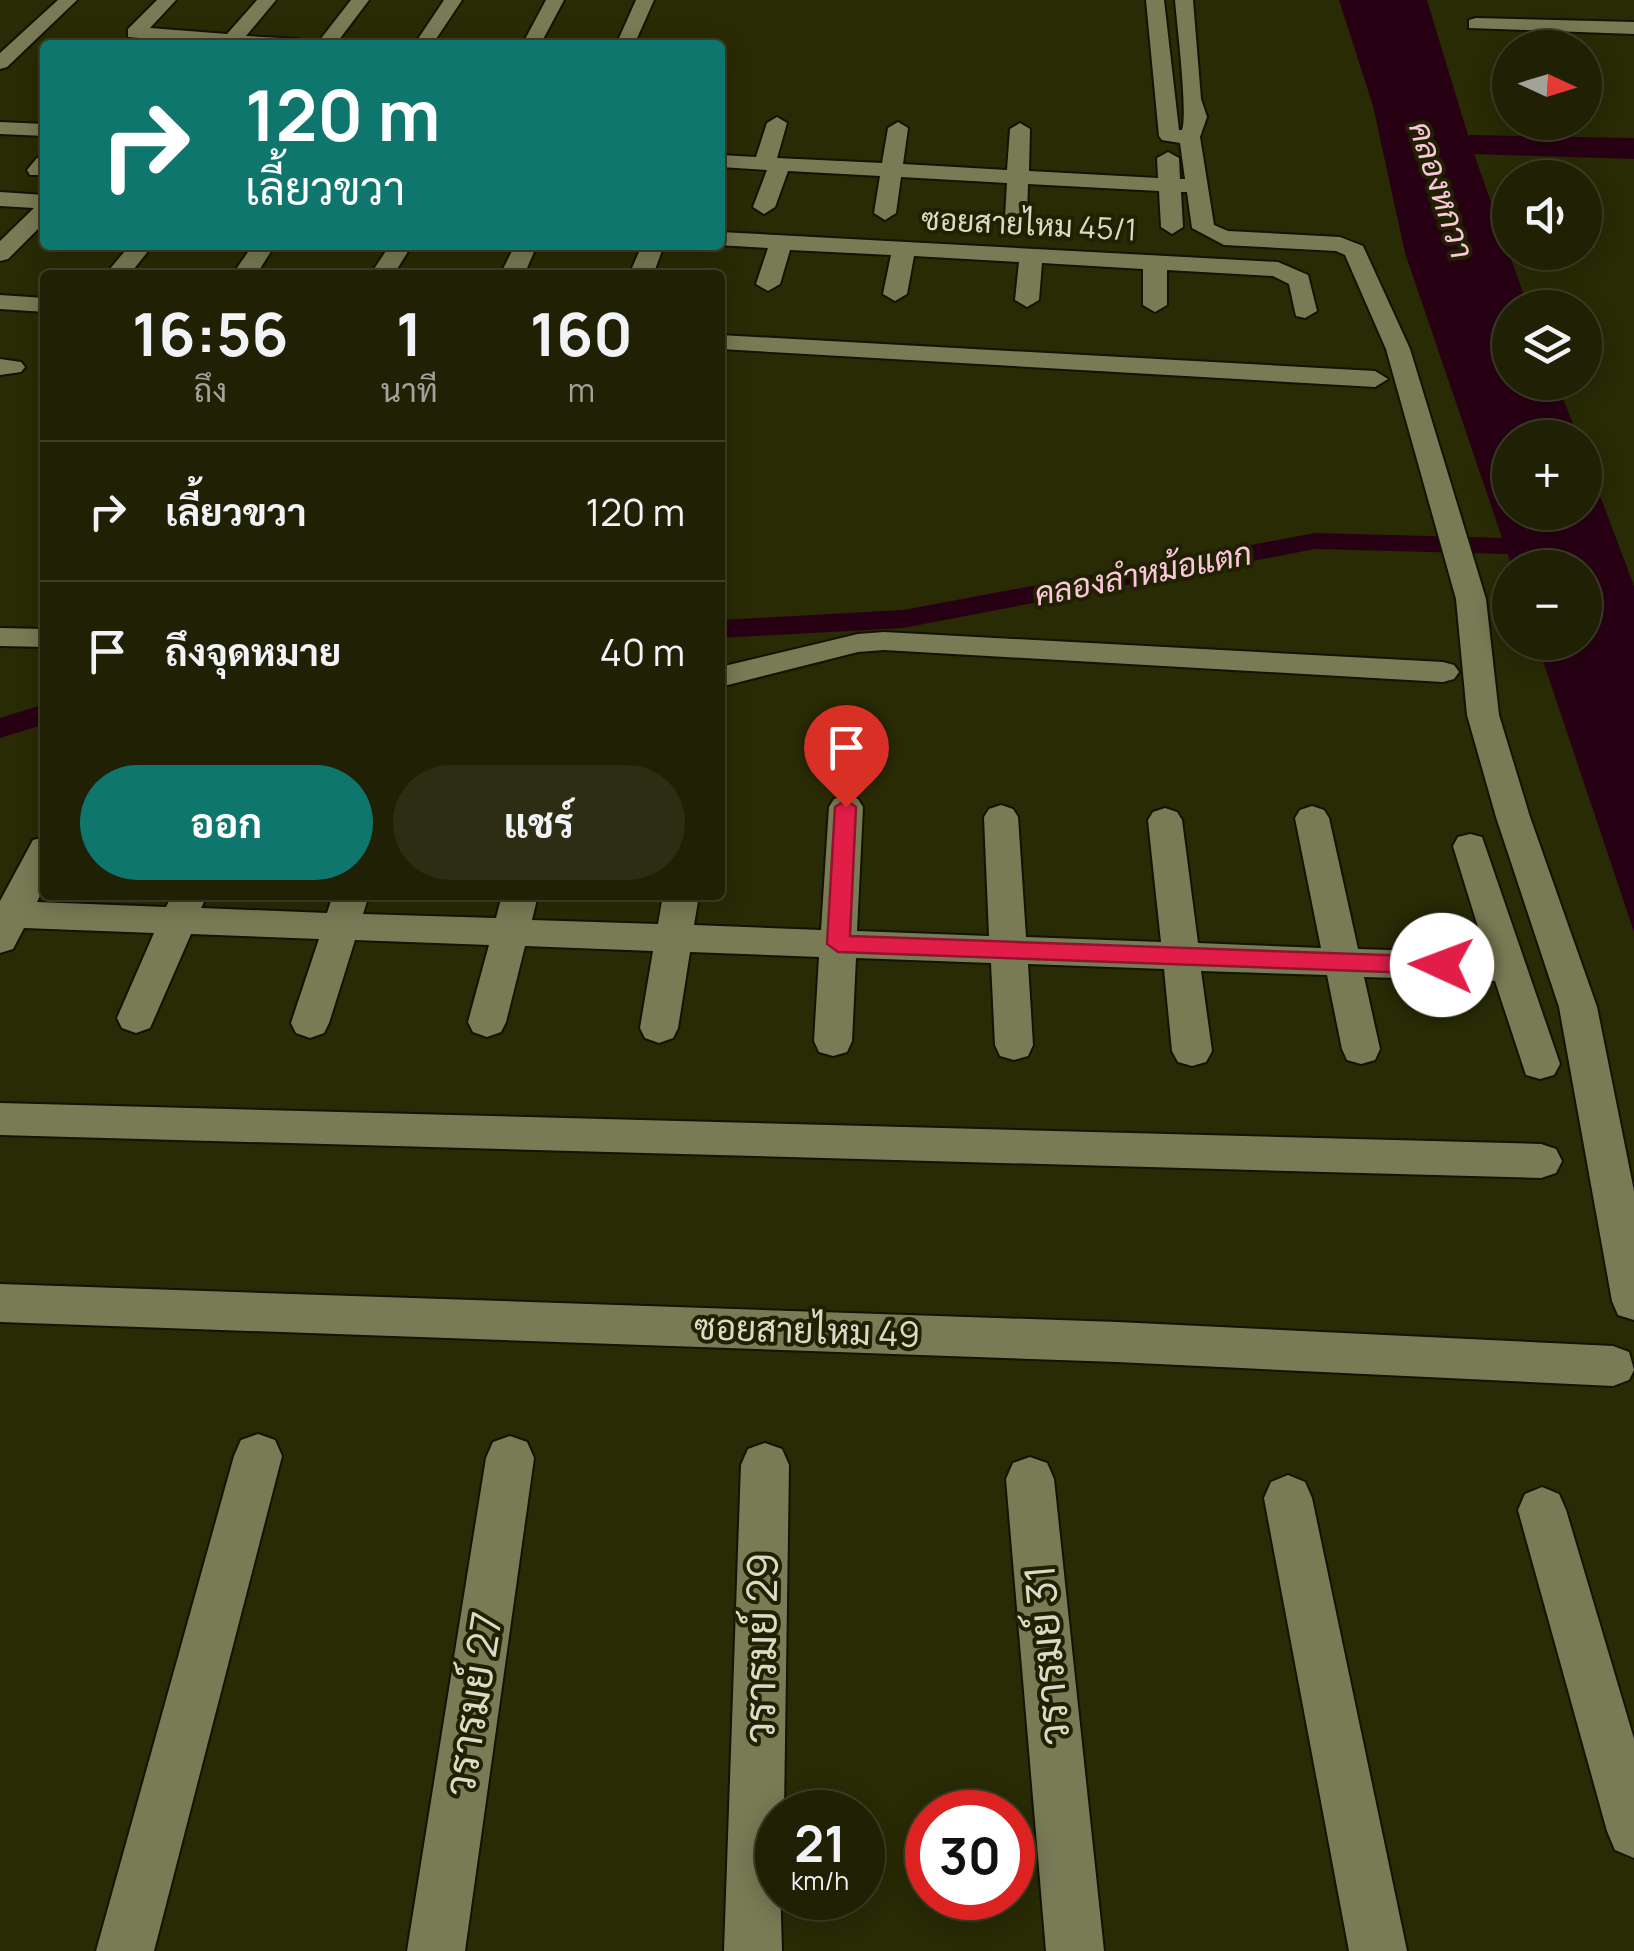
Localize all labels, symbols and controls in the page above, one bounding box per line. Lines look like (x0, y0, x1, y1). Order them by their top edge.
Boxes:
north arrow (1492, 30, 1602, 140)
map controls (1492, 30, 1602, 660)
text: 120 m (245, 66, 440, 162)
icon: right (80, 80, 210, 210)
water label: คลองหกวา (1399, 115, 1485, 264)
text: เลี้ยวขวา (245, 157, 405, 219)
button: sound (1492, 160, 1602, 270)
street label: ซอยสายไหม 45/1 (920, 197, 1138, 250)
button: layers (1492, 290, 1602, 400)
text: 16:56 (132, 292, 289, 374)
text: 1 (396, 292, 422, 374)
text: 160 (530, 292, 633, 374)
text: ถึง (194, 368, 227, 412)
text: นาที (381, 368, 438, 412)
text: m (568, 368, 595, 412)
button: + (1492, 420, 1602, 530)
icon: right (80, 484, 135, 539)
text: เลี้ยวขวา (165, 485, 307, 537)
text: 120 m (586, 485, 685, 537)
water label: คลองลำหม้อแตก (1030, 530, 1255, 616)
button: − (1492, 550, 1602, 660)
icon: arrive (80, 624, 135, 679)
text: ถึงจุดหมาย (165, 625, 341, 677)
text: 40 m (600, 625, 685, 677)
pin (804, 705, 889, 808)
icon: arrive (819, 720, 874, 775)
button: ออก (80, 765, 373, 880)
button: แชร์ (393, 765, 685, 880)
position arrow (1390, 913, 1494, 1017)
street label: ซอยสายไหม 49 (693, 1302, 921, 1358)
street label: วรารมย์ 29 (729, 1552, 791, 1744)
street label: วรารมย์ 31 (1009, 1563, 1083, 1747)
street label: วรารมย์ 27 (429, 1608, 515, 1800)
speed limit sign: 30 (905, 1790, 1035, 1920)
text: 21 (794, 1809, 846, 1877)
text: km/h (791, 1863, 849, 1898)

